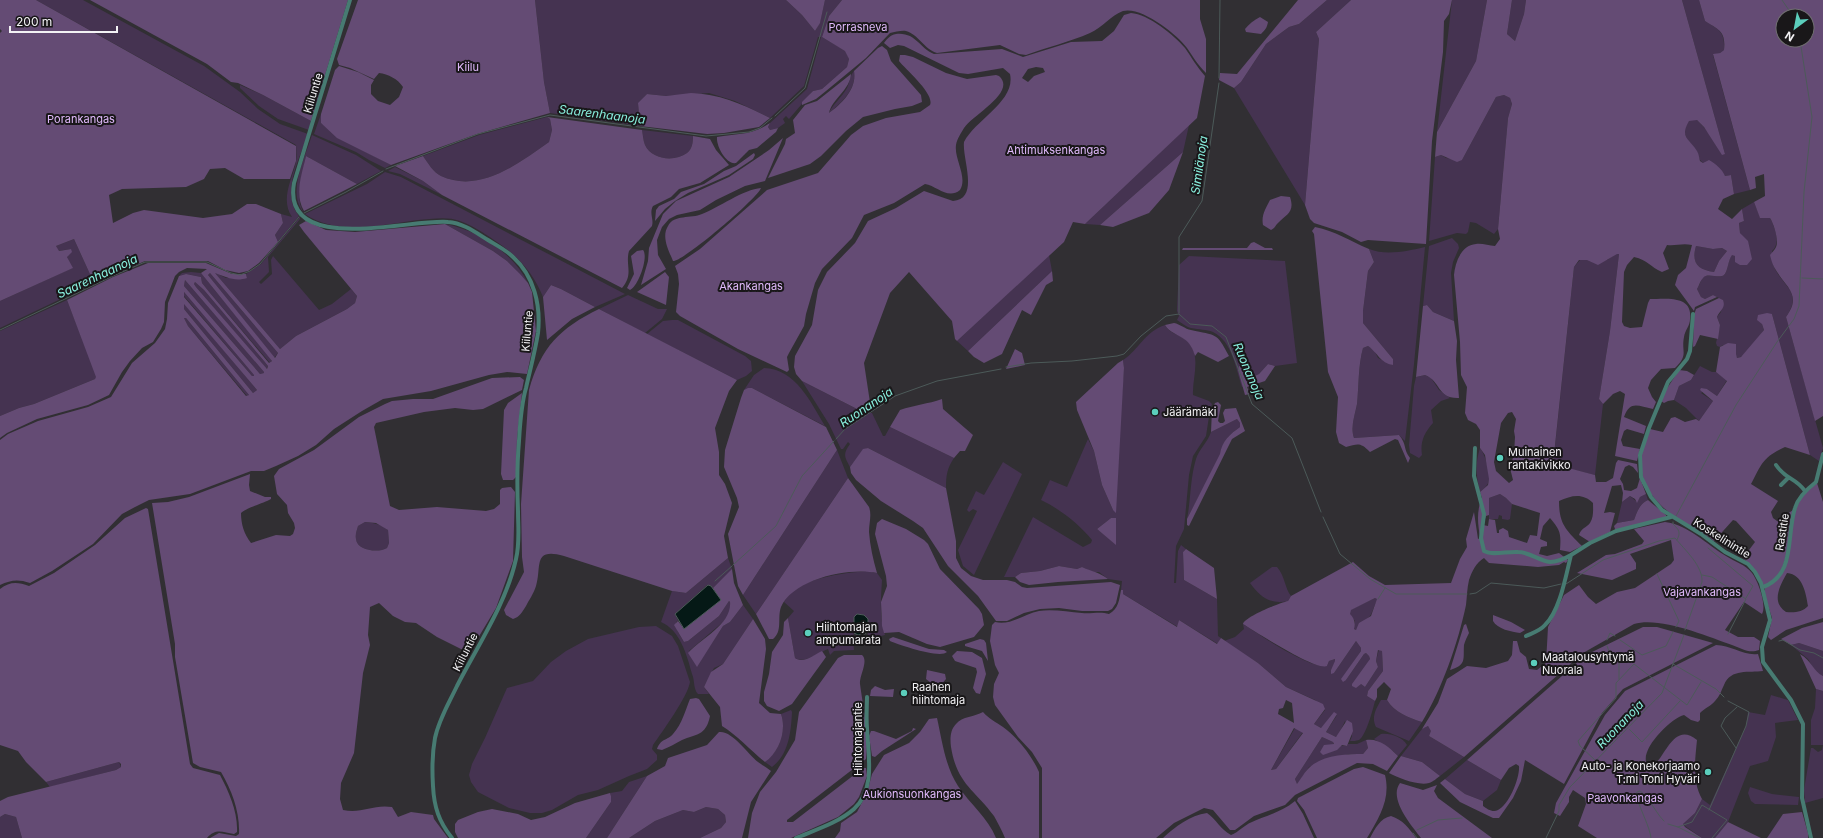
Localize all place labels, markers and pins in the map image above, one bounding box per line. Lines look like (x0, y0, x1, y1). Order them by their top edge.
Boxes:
place label: Jäärämäki (1163, 405, 1216, 419)
marker: Jäärämäki (1150, 407, 1160, 417)
place label: Muinainen rantakivikko (1508, 445, 1571, 472)
marker: Muinainen rantakivikko (1495, 453, 1505, 463)
place label: Hiihtomajan ampumarata (816, 620, 881, 647)
marker: Hiihtomajan ampumarata (803, 628, 813, 638)
place label: Maatalousyhtymä Nuorala (1542, 650, 1634, 677)
marker: Maatalousyhtymä Nuorala (1529, 658, 1539, 668)
place label: Raahen hiihtomaja (912, 680, 965, 707)
marker: Raahen hiihtomaja (899, 688, 909, 698)
place label: Auto- ja Konekorjaamo T:mi Toni Hyväri (1581, 759, 1700, 786)
marker: Auto- ja Konekorjaamo T:mi Toni Hyväri (1703, 767, 1713, 777)

